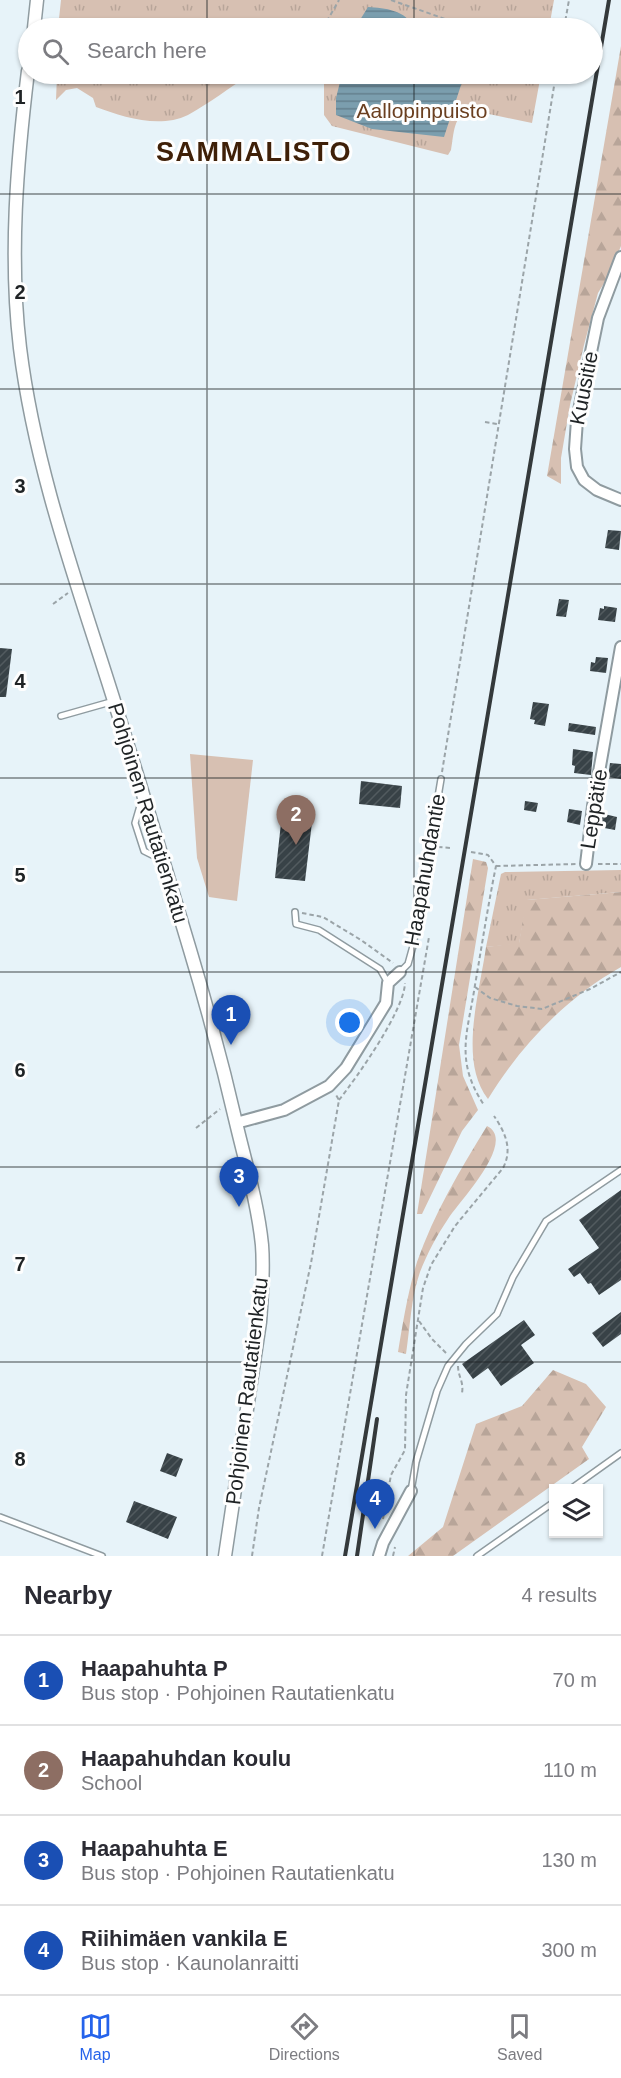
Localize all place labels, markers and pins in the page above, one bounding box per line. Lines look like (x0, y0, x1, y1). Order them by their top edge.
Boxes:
pin: 2 (276, 796, 316, 845)
pin: 1 (212, 996, 250, 1045)
pin: 3 (220, 1158, 258, 1207)
pin: 4 (356, 1480, 394, 1529)

